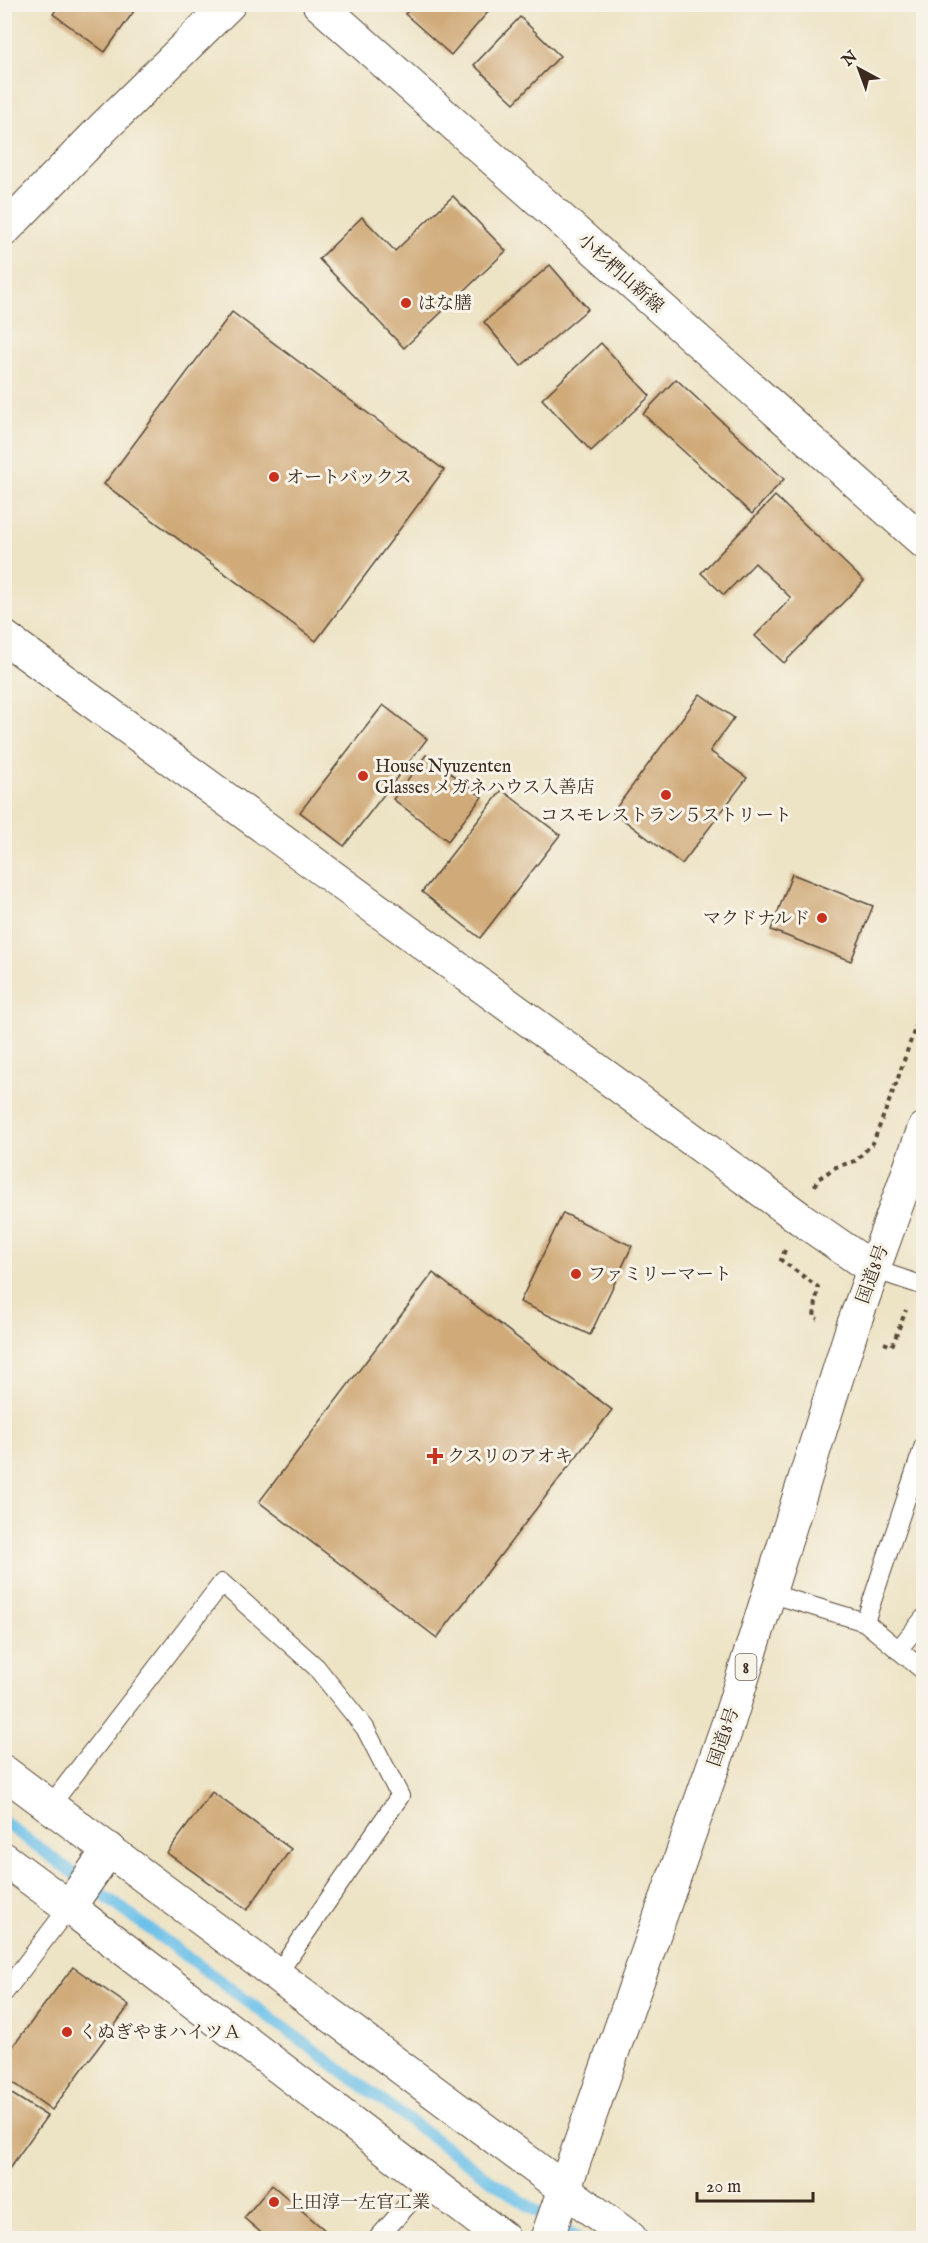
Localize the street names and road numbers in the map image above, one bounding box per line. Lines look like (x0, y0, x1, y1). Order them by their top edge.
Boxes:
street label: 小杉椚山新線 (572, 229, 668, 319)
street label: 国道8号 (852, 1242, 895, 1307)
road number: 8 (736, 1654, 756, 1680)
street label: 国道8号 (704, 1705, 745, 1770)

